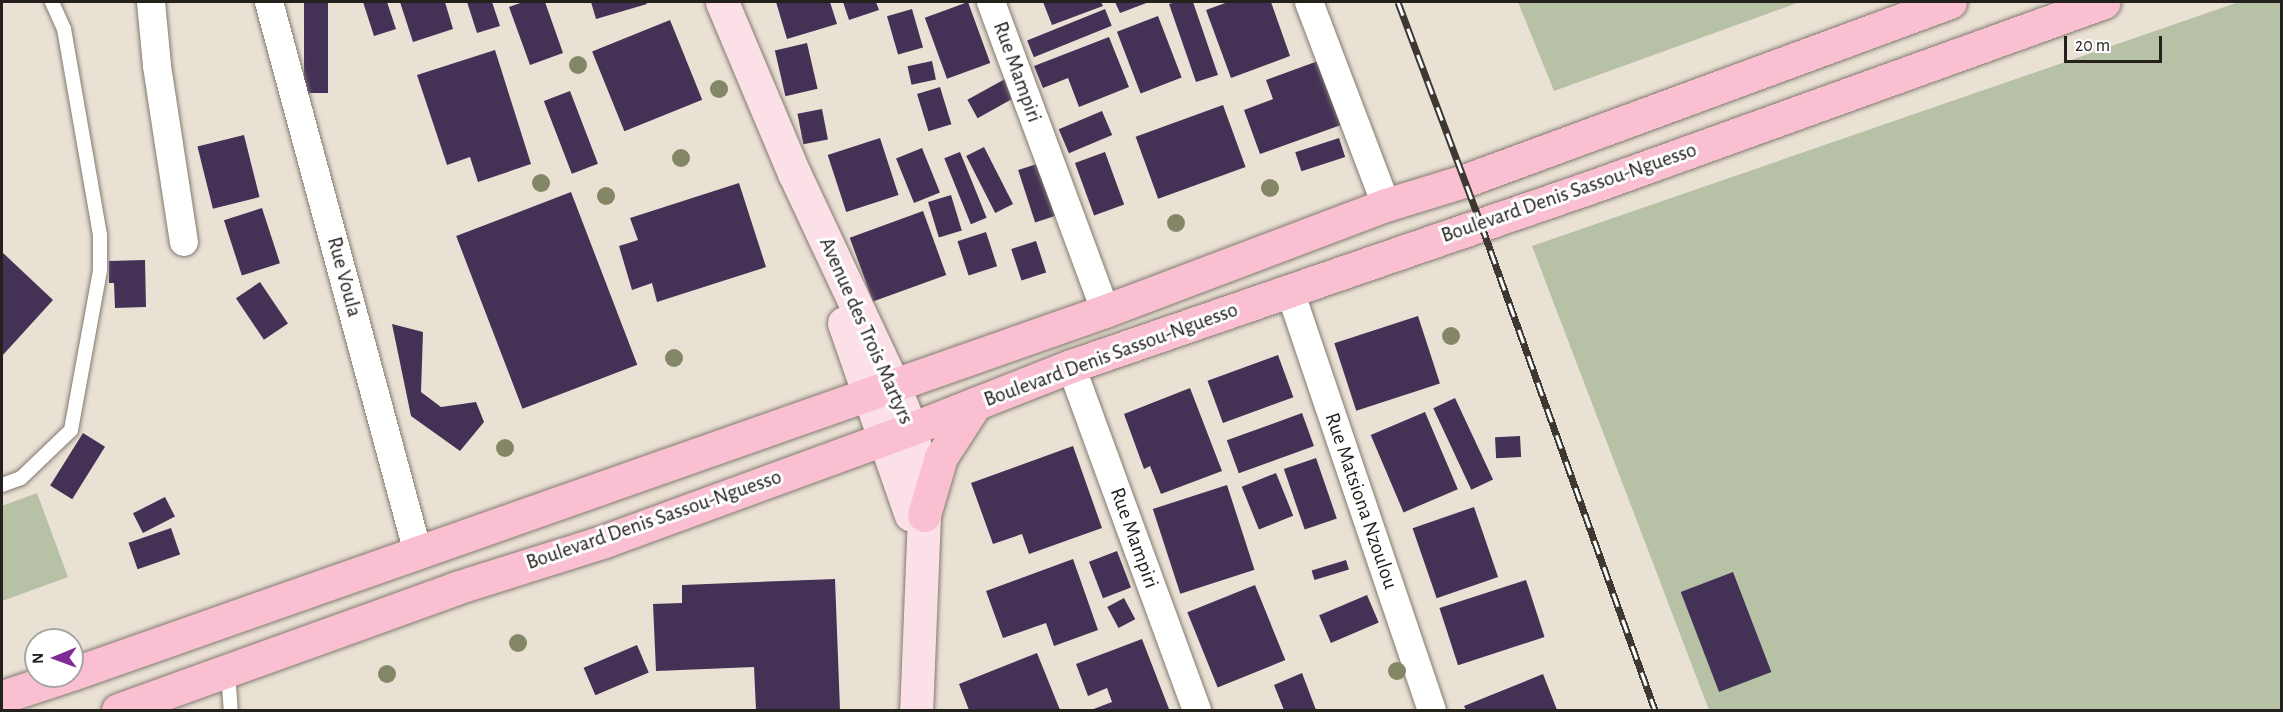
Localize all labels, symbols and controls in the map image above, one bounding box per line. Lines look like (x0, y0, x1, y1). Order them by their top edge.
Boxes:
street label: Rue Mampiri (987, 18, 1047, 126)
scale bar (2067, 24, 2164, 62)
text: 20 m (2075, 37, 2110, 55)
street label: Boulevard Denis Sassou-Nguesso (1438, 137, 1700, 249)
street label: Rue Voula (321, 234, 367, 320)
street label: Avenue des Trois Martyrs (813, 234, 919, 428)
street label: Boulevard Denis Sassou-Nguesso (981, 297, 1241, 413)
street label: Rue Matsiona Nzoulou (1319, 410, 1403, 592)
street label: Boulevard Denis Sassou-Nguesso (523, 464, 785, 576)
street label: Rue Mampiri (1104, 484, 1164, 592)
north arrow (24, 628, 84, 688)
text: N (30, 653, 46, 664)

